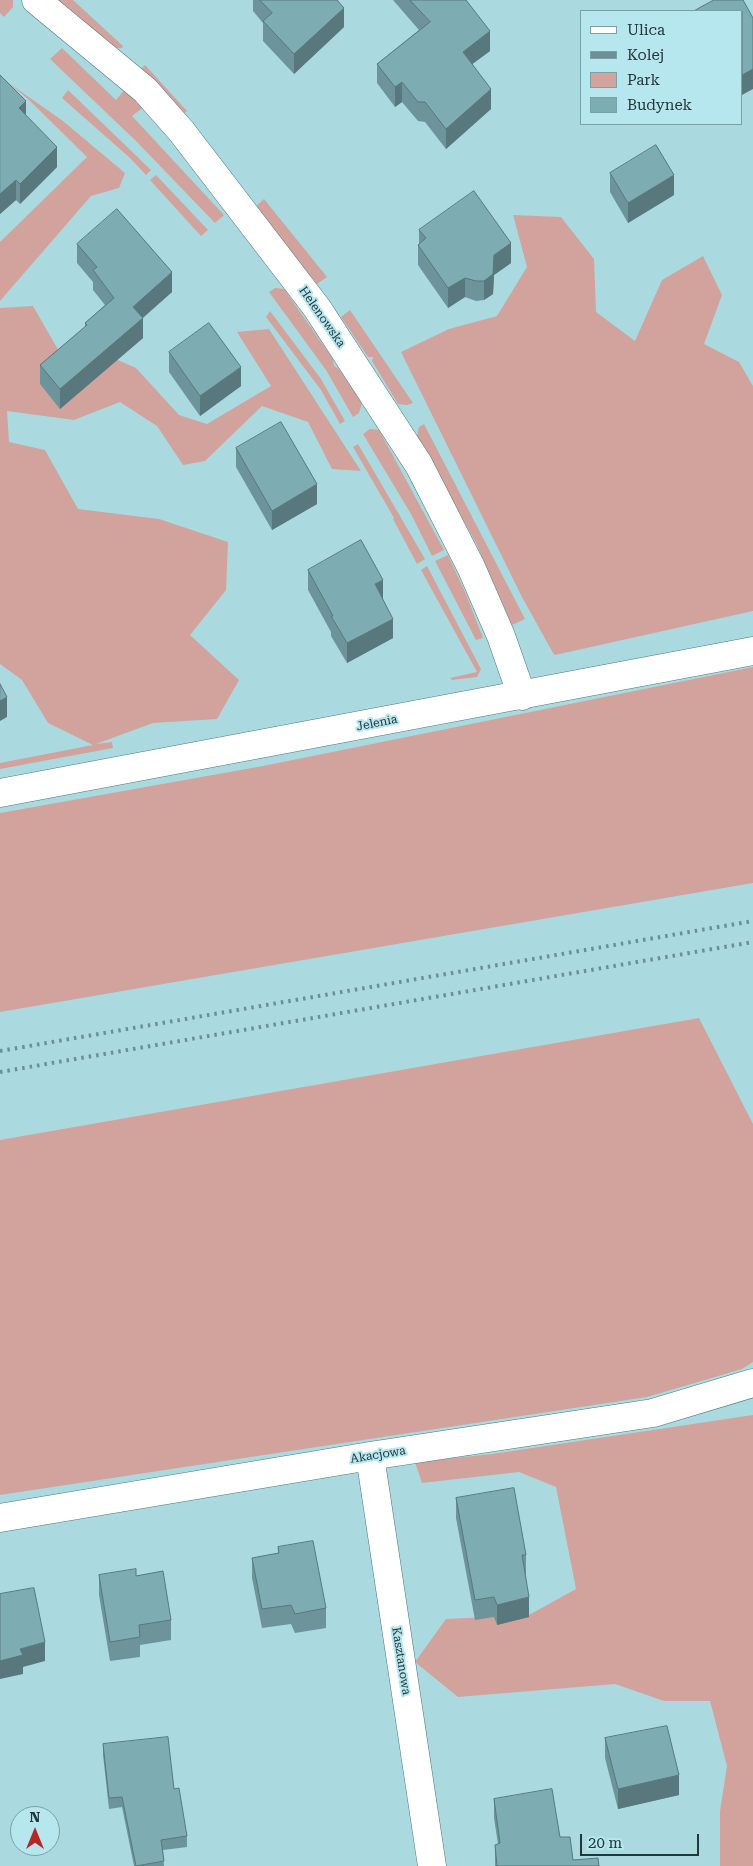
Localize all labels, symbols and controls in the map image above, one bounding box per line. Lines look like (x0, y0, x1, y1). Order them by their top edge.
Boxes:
legend (580, 10, 743, 125)
text: Ulica (627, 21, 665, 39)
text: Kolej (627, 46, 664, 64)
text: Park (627, 71, 660, 89)
text: Budynek (627, 96, 692, 114)
street label: Helenowska (296, 284, 348, 350)
street label: Jelenia (355, 712, 399, 734)
street label: Akacjowa (349, 1444, 407, 1466)
street label: Kasztanowa (389, 1626, 413, 1696)
north arrow (10, 1806, 60, 1856)
text: N (30, 1809, 40, 1825)
scale bar (583, 1824, 702, 1856)
text: 20 m (588, 1834, 622, 1852)

